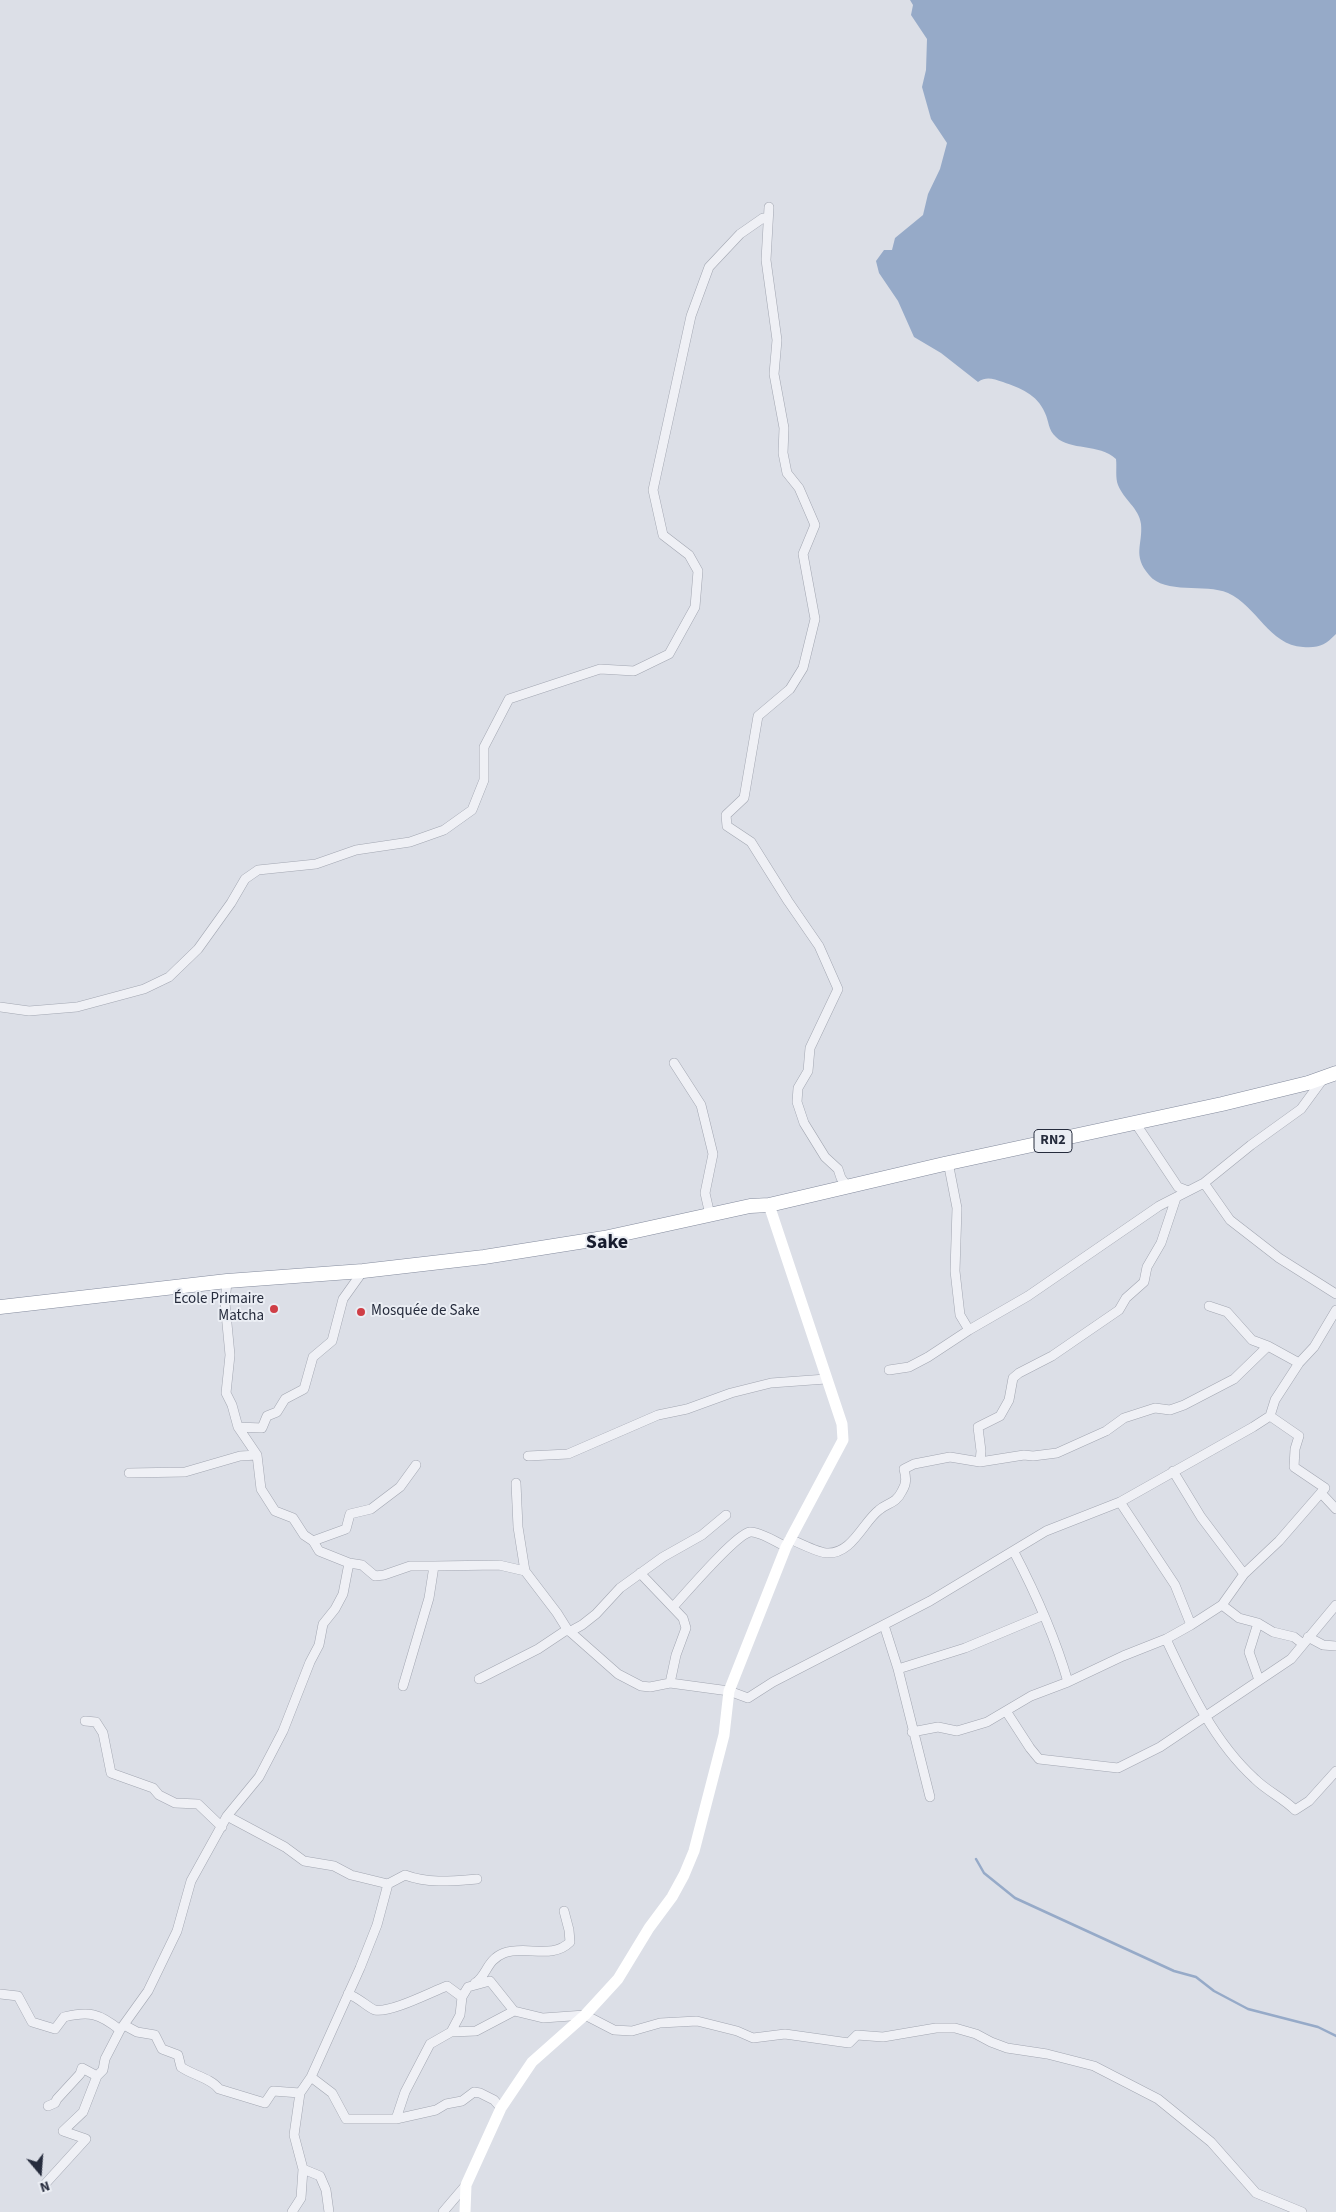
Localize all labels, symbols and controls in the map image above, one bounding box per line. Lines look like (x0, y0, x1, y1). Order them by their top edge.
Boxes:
road number: RN2 (1034, 1130, 1072, 1152)
district label: Sake (586, 1232, 628, 1256)
place label: École Primaire Matcha (174, 1291, 264, 1326)
marker: École Primaire Matcha (268, 1303, 280, 1315)
place label: Mosquée de Sake (371, 1303, 480, 1321)
marker: Mosquée de Sake (355, 1306, 367, 1318)
north arrow (15, 2147, 65, 2197)
text: N (37, 2175, 52, 2197)

